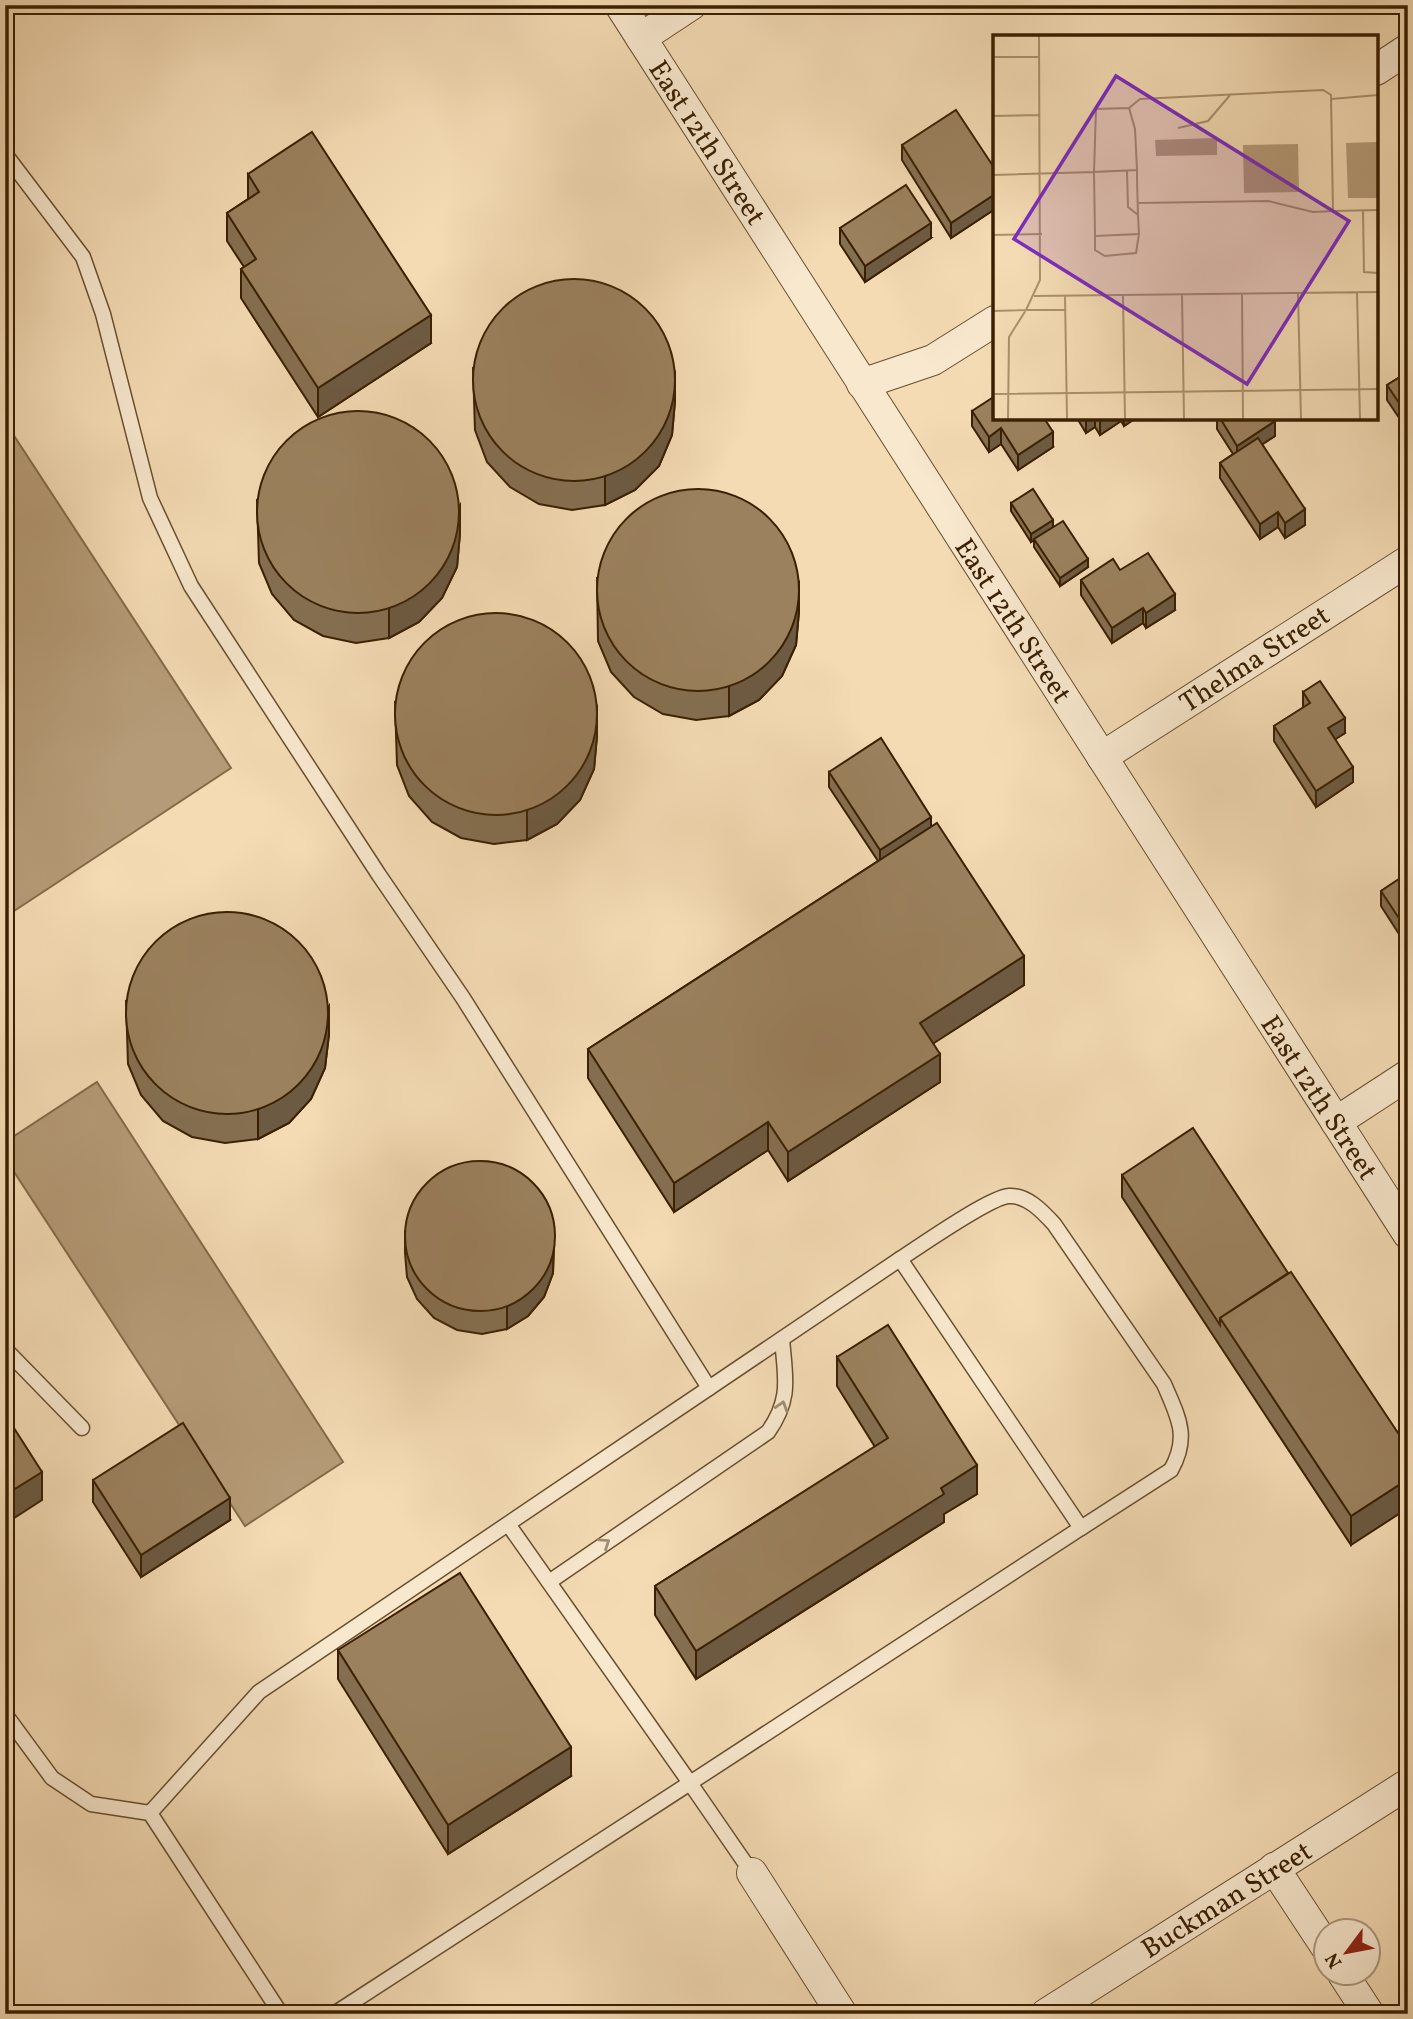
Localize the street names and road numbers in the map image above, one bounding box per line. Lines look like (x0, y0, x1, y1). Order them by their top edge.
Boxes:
street label: East 12th Street (638, 53, 774, 233)
street label: East 12th Street (944, 531, 1080, 711)
street label: Thelma Street (1173, 597, 1338, 723)
street label: East 12th Street (1250, 1008, 1386, 1188)
street label: Buckman Street (1134, 1833, 1320, 1969)

